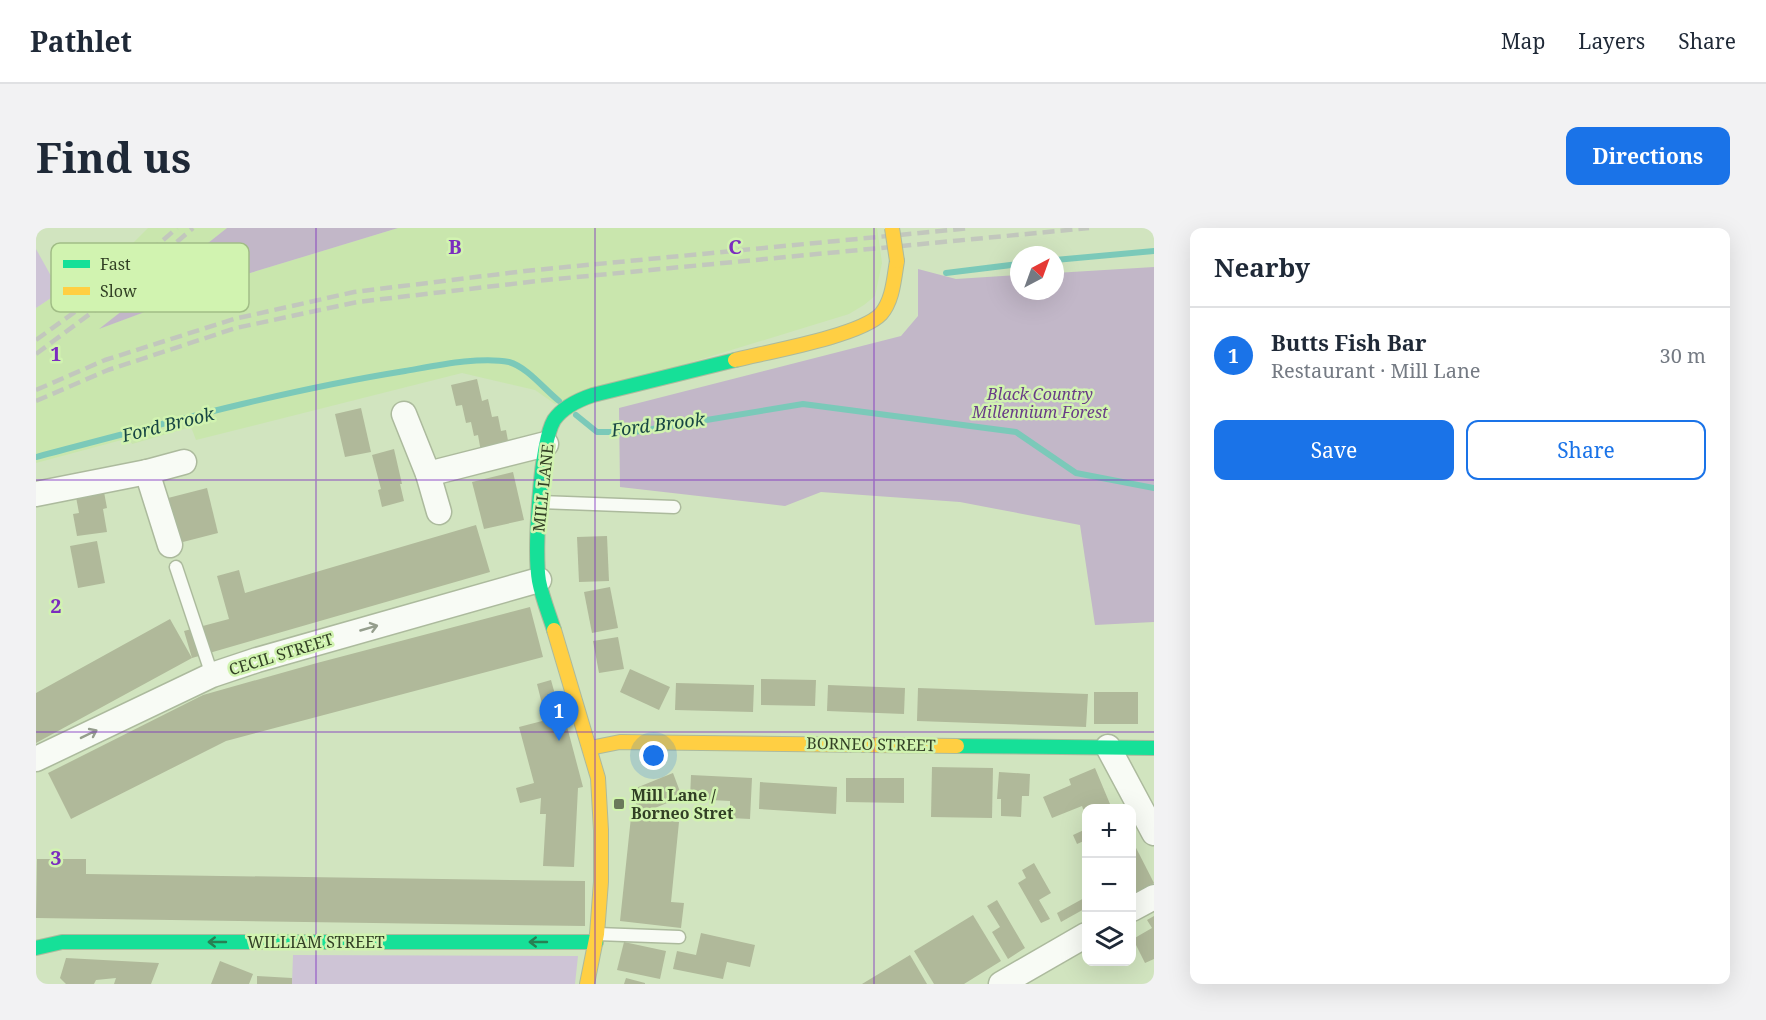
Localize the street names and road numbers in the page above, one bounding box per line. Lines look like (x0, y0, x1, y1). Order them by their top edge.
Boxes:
street label: MILL LANE (527, 443, 559, 533)
street label: CECIL STREET (226, 628, 336, 680)
street label: BORNEO STREET (806, 732, 936, 756)
street label: WILLIAM STREET (247, 931, 385, 953)

